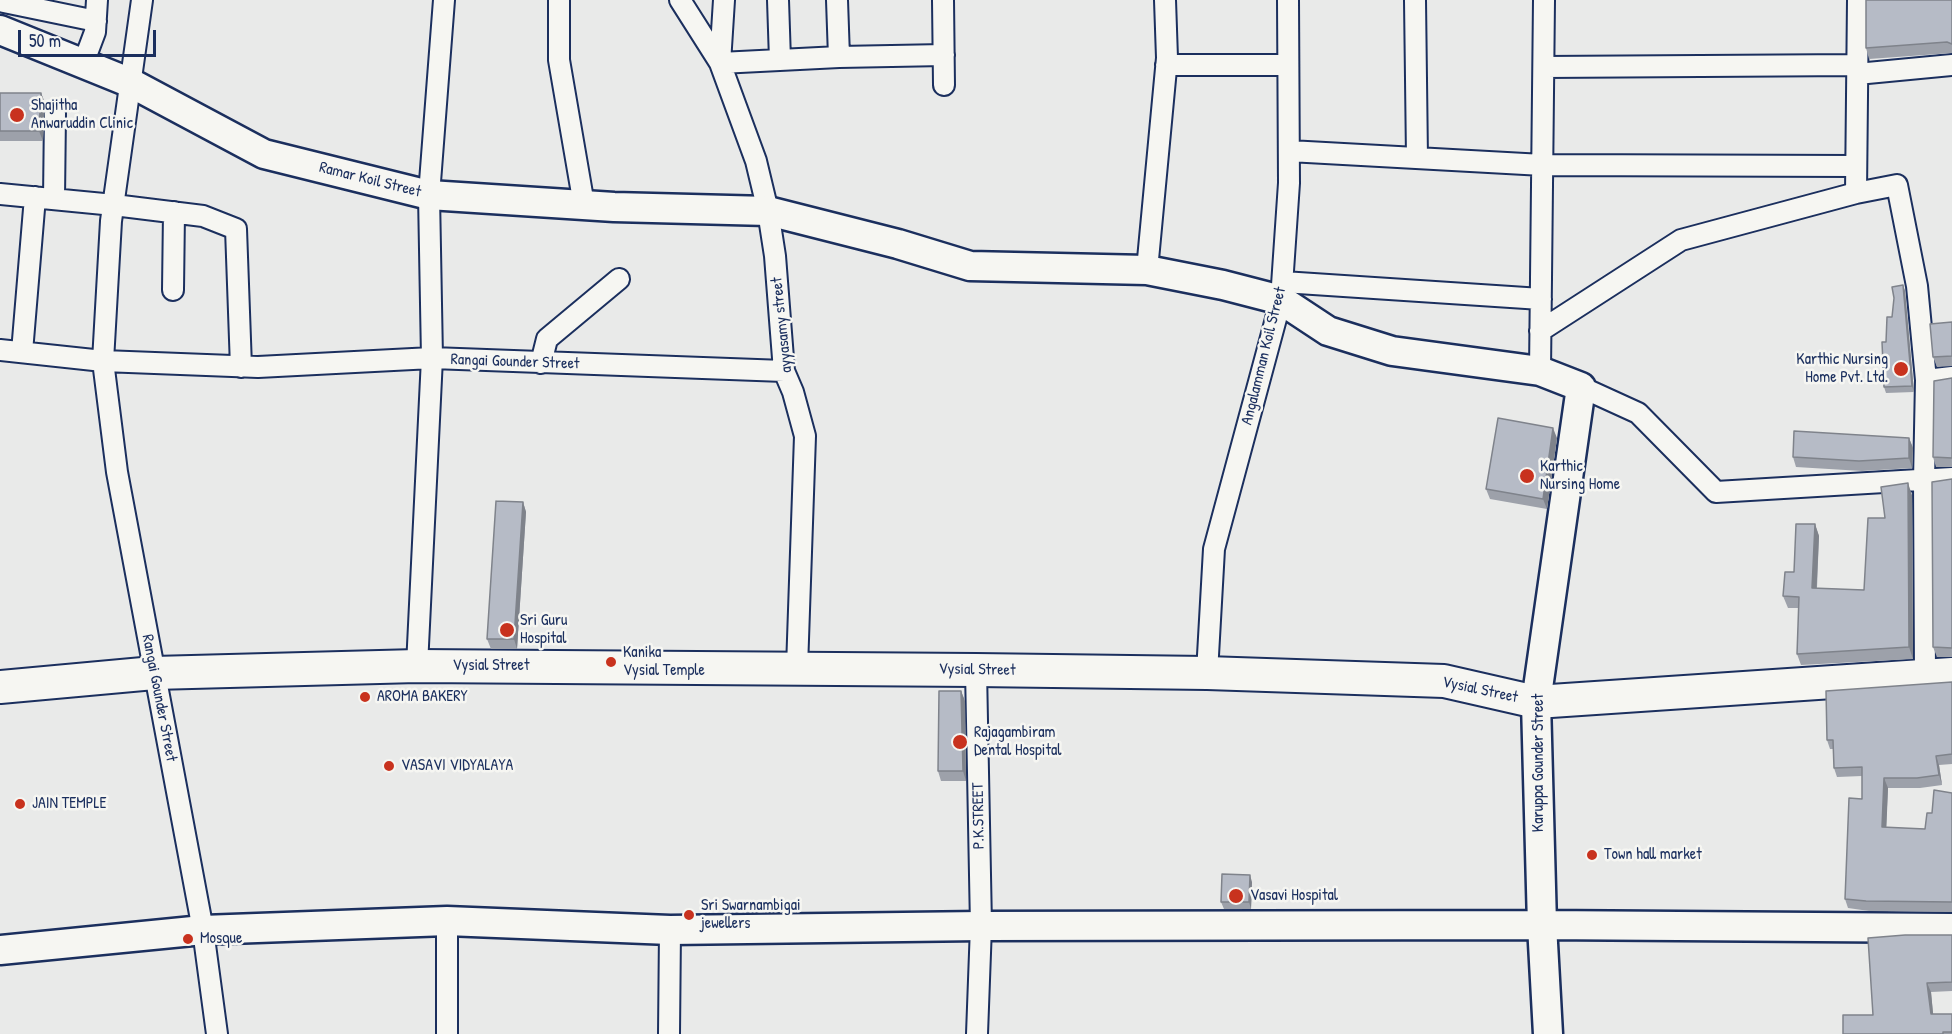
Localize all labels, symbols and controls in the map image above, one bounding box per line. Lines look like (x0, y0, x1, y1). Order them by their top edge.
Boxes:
scale bar (21, 18, 159, 56)
text: 50 m (29, 28, 61, 53)
place label: Shajitha Anwaruddin Clinic (31, 96, 133, 134)
marker: Shajitha Anwaruddin Clinic (8, 106, 26, 124)
street label: Ramar Koil Street (317, 158, 423, 202)
street label: ayyasamy street (767, 276, 797, 374)
street label: Angalamman Koil Street (1238, 285, 1290, 427)
street label: Rangai Gounder Street (450, 350, 580, 374)
place label: Karthic Nursing Home Pvt. Ltd. (1796, 350, 1888, 388)
marker: Karthic Nursing Home Pvt. Ltd. (1892, 360, 1910, 378)
place label: Karthic Nursing Home (1540, 457, 1620, 495)
marker: Karthic Nursing Home (1518, 467, 1536, 485)
place label: Sri Guru Hospital (520, 611, 567, 649)
marker: Sri Guru Hospital (498, 621, 516, 639)
street label: Rangai Gounder Street (137, 633, 181, 763)
place label: Kanika Vysial Temple (623, 643, 705, 681)
marker: Kanika Vysial Temple (604, 655, 618, 669)
street label: Vysial Street (453, 656, 529, 676)
street label: Vysial Street (938, 660, 1016, 680)
street label: Vysial Street (1440, 673, 1520, 707)
place label: AROMA BAKERY (377, 687, 468, 707)
marker: AROMA BAKERY (358, 690, 372, 704)
street label: Karuppa Gounder Street (1529, 694, 1549, 832)
place label: Rajagambiram Dental Hospital (974, 723, 1061, 761)
marker: Rajagambiram Dental Hospital (951, 733, 969, 751)
place label: VASAVI VIDYALAYA (401, 756, 513, 776)
marker: VASAVI VIDYALAYA (382, 759, 396, 773)
street label: P.K.STREET (969, 783, 989, 849)
place label: JAIN TEMPLE (32, 794, 106, 814)
marker: JAIN TEMPLE (13, 797, 27, 811)
place label: Town hall market (1604, 845, 1702, 865)
marker: Town hall market (1585, 848, 1599, 862)
place label: Vasavi Hospital (1250, 886, 1338, 906)
marker: Vasavi Hospital (1227, 887, 1245, 905)
place label: Sri Swarnambigai jewellers (701, 896, 800, 934)
marker: Sri Swarnambigai jewellers (682, 908, 696, 922)
place label: Mosque (200, 929, 242, 949)
marker: Mosque (181, 932, 195, 946)

